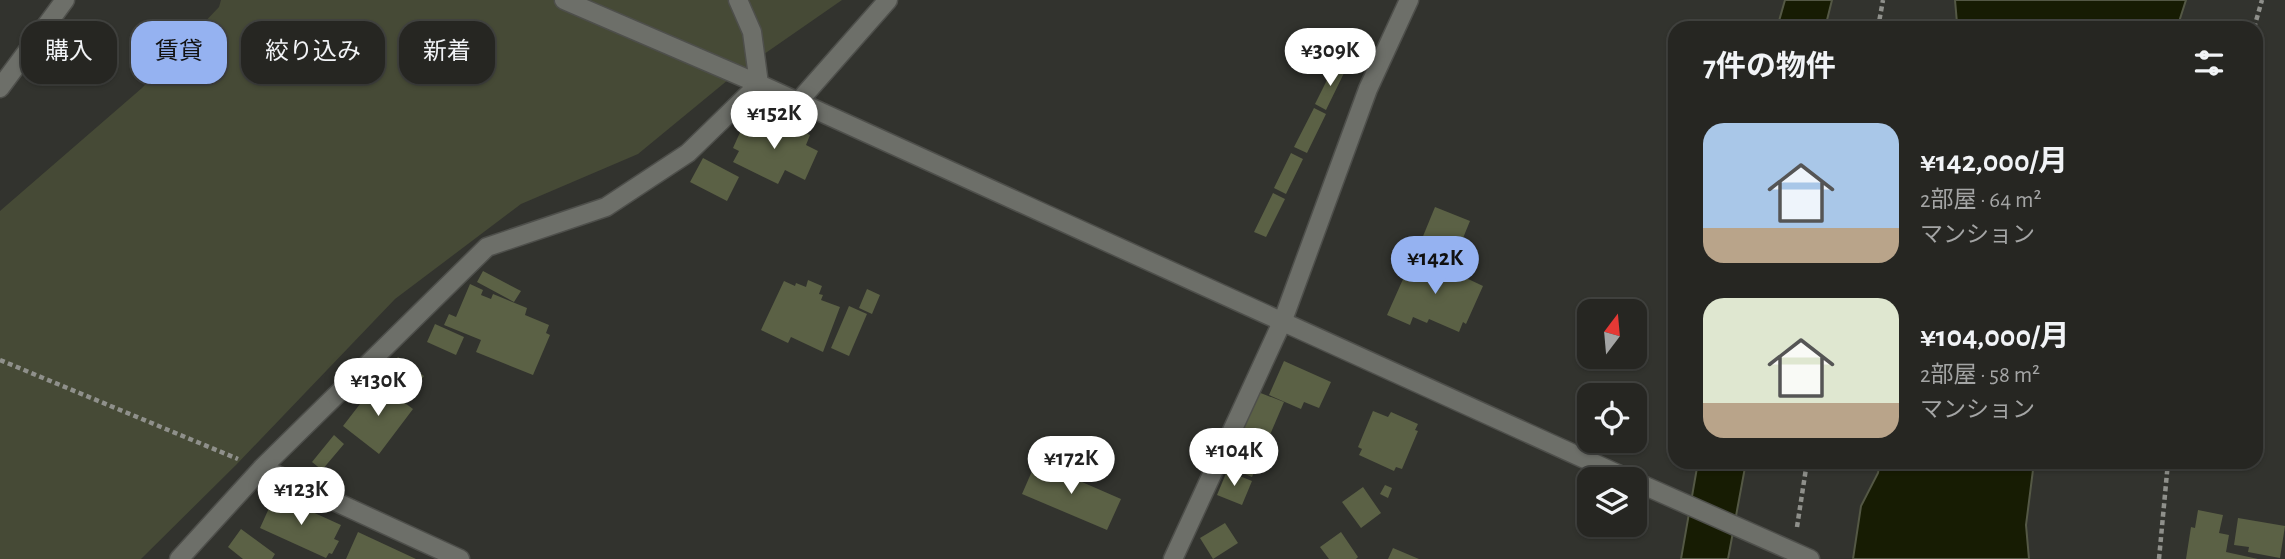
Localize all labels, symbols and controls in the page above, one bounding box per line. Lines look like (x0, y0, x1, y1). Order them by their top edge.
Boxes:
chip: 購入 (21, 21, 117, 84)
chip: 賃貸 (131, 21, 227, 84)
chip: 絞り込み (241, 21, 385, 84)
chip: 新着 (399, 21, 495, 84)
pin: ¥309K (1281, 28, 1379, 88)
text: ¥309K (1301, 39, 1359, 62)
icon: filters (2190, 44, 2228, 82)
text: 7件の物件 (1703, 52, 1836, 82)
pin: ¥152K (725, 92, 823, 151)
text: ¥152K (747, 102, 801, 125)
text: ¥142,000/月 (1920, 147, 2068, 177)
icon: home (1759, 151, 1843, 235)
text: 2部屋 · 64 m² (1920, 189, 2041, 212)
text: マンション (1920, 224, 2035, 247)
pin: ¥142K (1386, 236, 1484, 296)
text: ¥142K (1407, 247, 1463, 270)
north arrow (1577, 299, 1647, 369)
map controls (1577, 299, 1647, 537)
text: ¥104,000/月 (1920, 322, 2070, 352)
icon: home (1759, 326, 1843, 410)
pin: ¥130K (329, 358, 427, 418)
text: 2部屋 · 58 m² (1920, 364, 2040, 387)
text: ¥130K (350, 369, 406, 392)
button: locate (1577, 383, 1647, 453)
text: マンション (1920, 399, 2035, 422)
pin: ¥104K (1185, 428, 1283, 488)
pin: ¥172K (1022, 436, 1120, 496)
text: ¥104K (1205, 439, 1263, 462)
text: ¥172K (1044, 447, 1098, 470)
button: layers (1577, 467, 1647, 537)
pin: ¥123K (252, 468, 350, 527)
text: ¥123K (274, 478, 328, 501)

